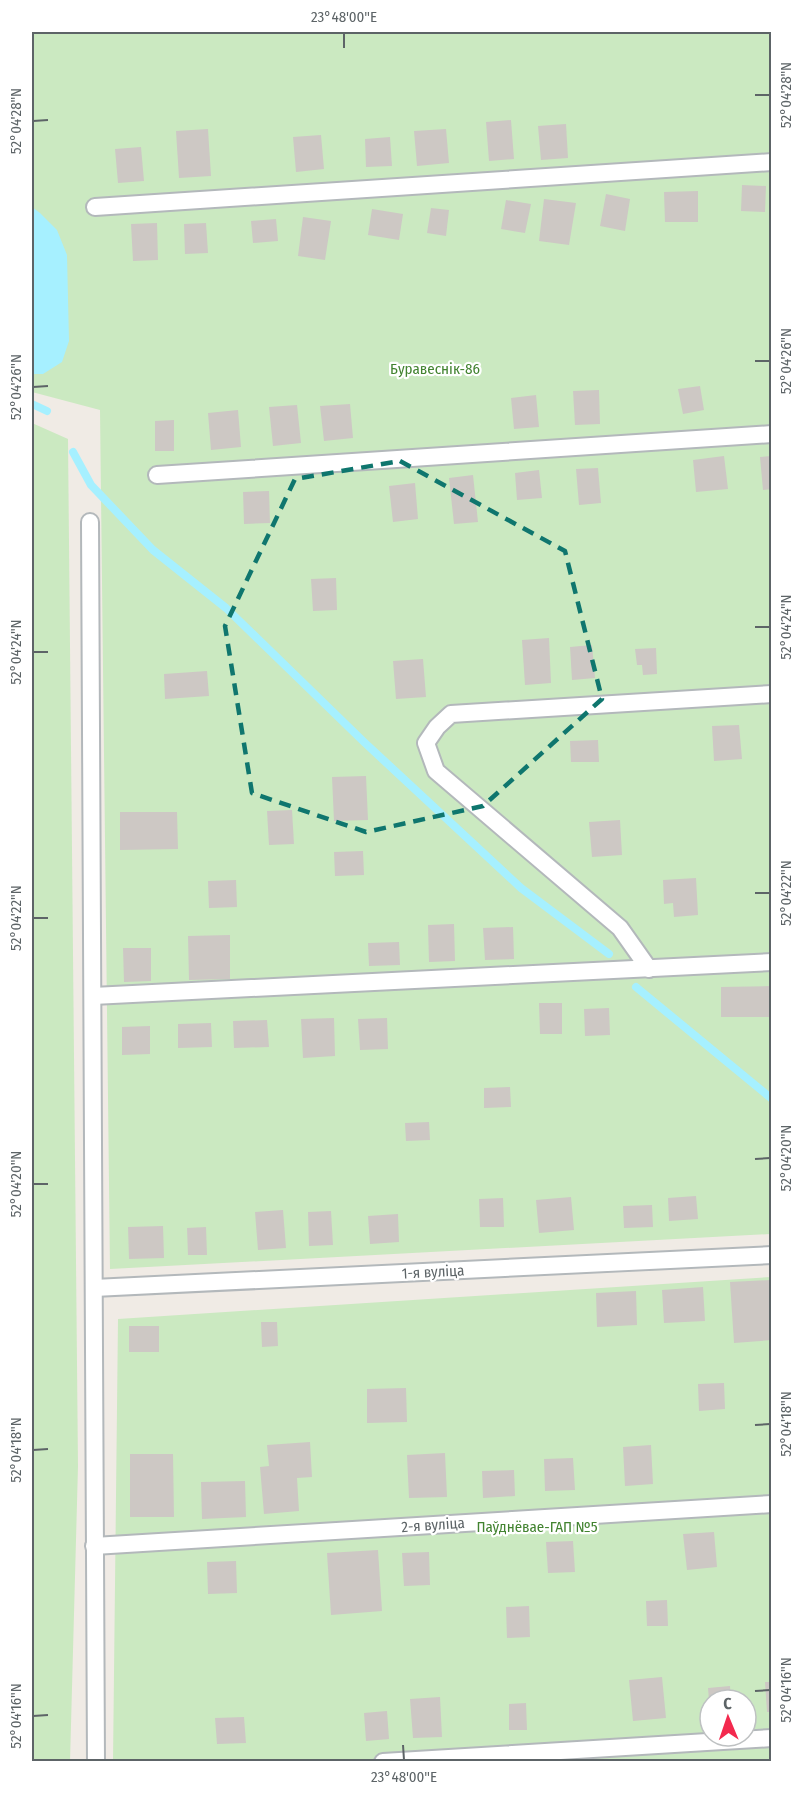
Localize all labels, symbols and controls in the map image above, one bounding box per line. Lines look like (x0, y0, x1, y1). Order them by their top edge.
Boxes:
text: 23°48'00"E (311, 8, 377, 26)
text: 52°04'28"N (777, 62, 795, 128)
text: 52°04'28"N (7, 88, 25, 154)
text: 52°04'26"N (777, 328, 795, 394)
text: 52°04'26"N (7, 354, 25, 420)
park label: Буравеснік-86 (390, 360, 480, 378)
text: 52°04'24"N (777, 594, 795, 660)
text: 52°04'24"N (7, 619, 25, 685)
text: 52°04'22"N (777, 860, 795, 926)
text: 52°04'22"N (7, 885, 25, 951)
text: 52°04'20"N (777, 1125, 795, 1191)
text: 52°04'20"N (7, 1151, 25, 1217)
street label: 1-я вуліца (401, 1261, 465, 1283)
text: 52°04'18"N (777, 1391, 795, 1457)
text: 52°04'18"N (7, 1417, 25, 1483)
street label: 2-я вуліца (401, 1514, 465, 1536)
park label: Паўднёвае-ГАП №5 (476, 1518, 598, 1536)
text: 52°04'16"N (777, 1657, 795, 1723)
text: 52°04'16"N (7, 1683, 25, 1749)
north arrow (698, 1688, 758, 1748)
text: С (723, 1694, 733, 1713)
text: 23°48'00"E (371, 1768, 437, 1786)

